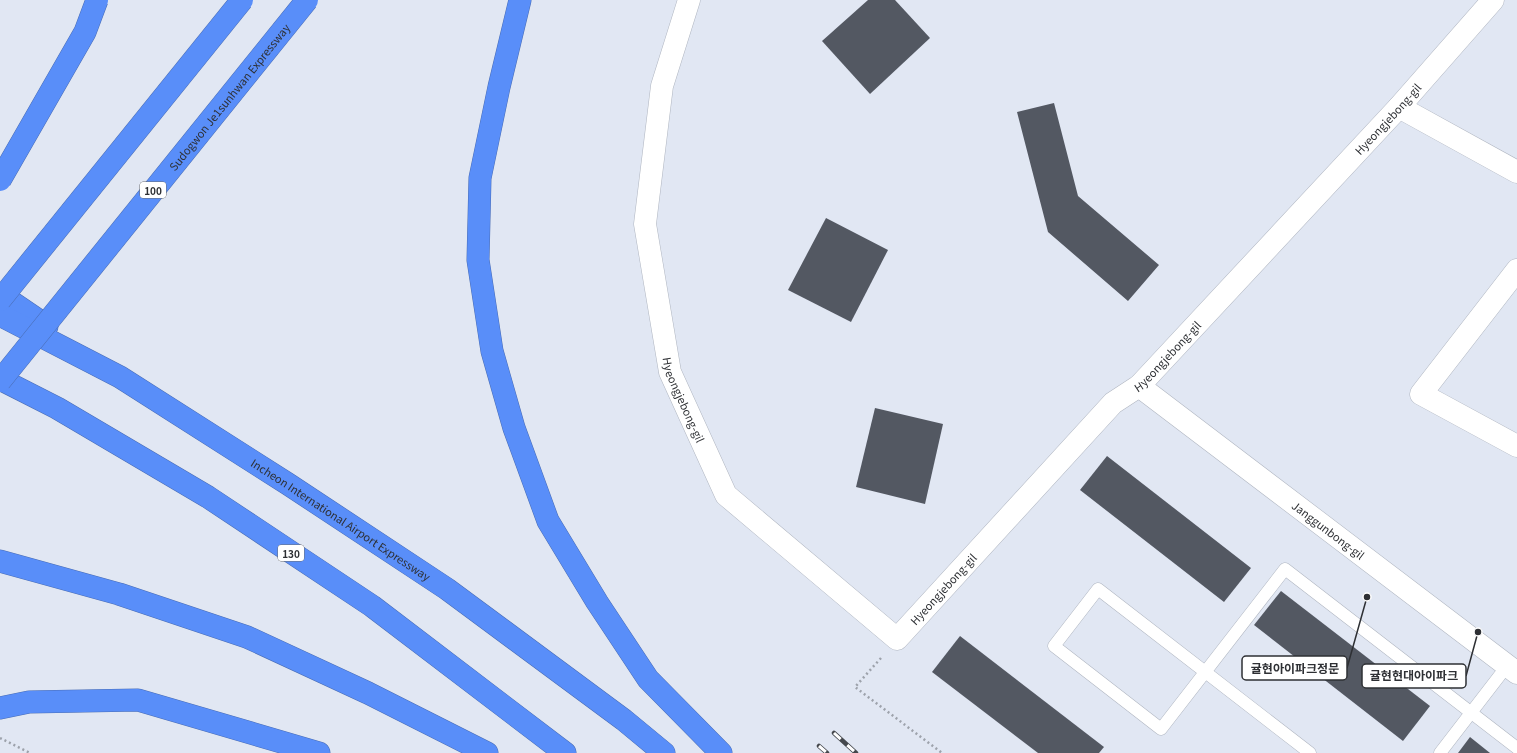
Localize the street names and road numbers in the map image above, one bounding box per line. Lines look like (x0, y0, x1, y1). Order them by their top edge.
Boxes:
street label: Sudogwon Je1sunhwan Expressway (165, 20, 293, 174)
street label: Hyeongjebong-gil (1351, 80, 1424, 158)
road number: 100 (140, 182, 166, 198)
street label: Hyeongjebong-gil (1131, 317, 1204, 395)
street label: Hyeongjebong-gil (660, 356, 709, 445)
street label: Incheon International Airport Expressway (248, 455, 434, 584)
street label: Janggunbong-gil (1289, 497, 1368, 563)
road number: 130 (278, 545, 304, 561)
street label: Hyeongjebong-gil (906, 550, 980, 628)

